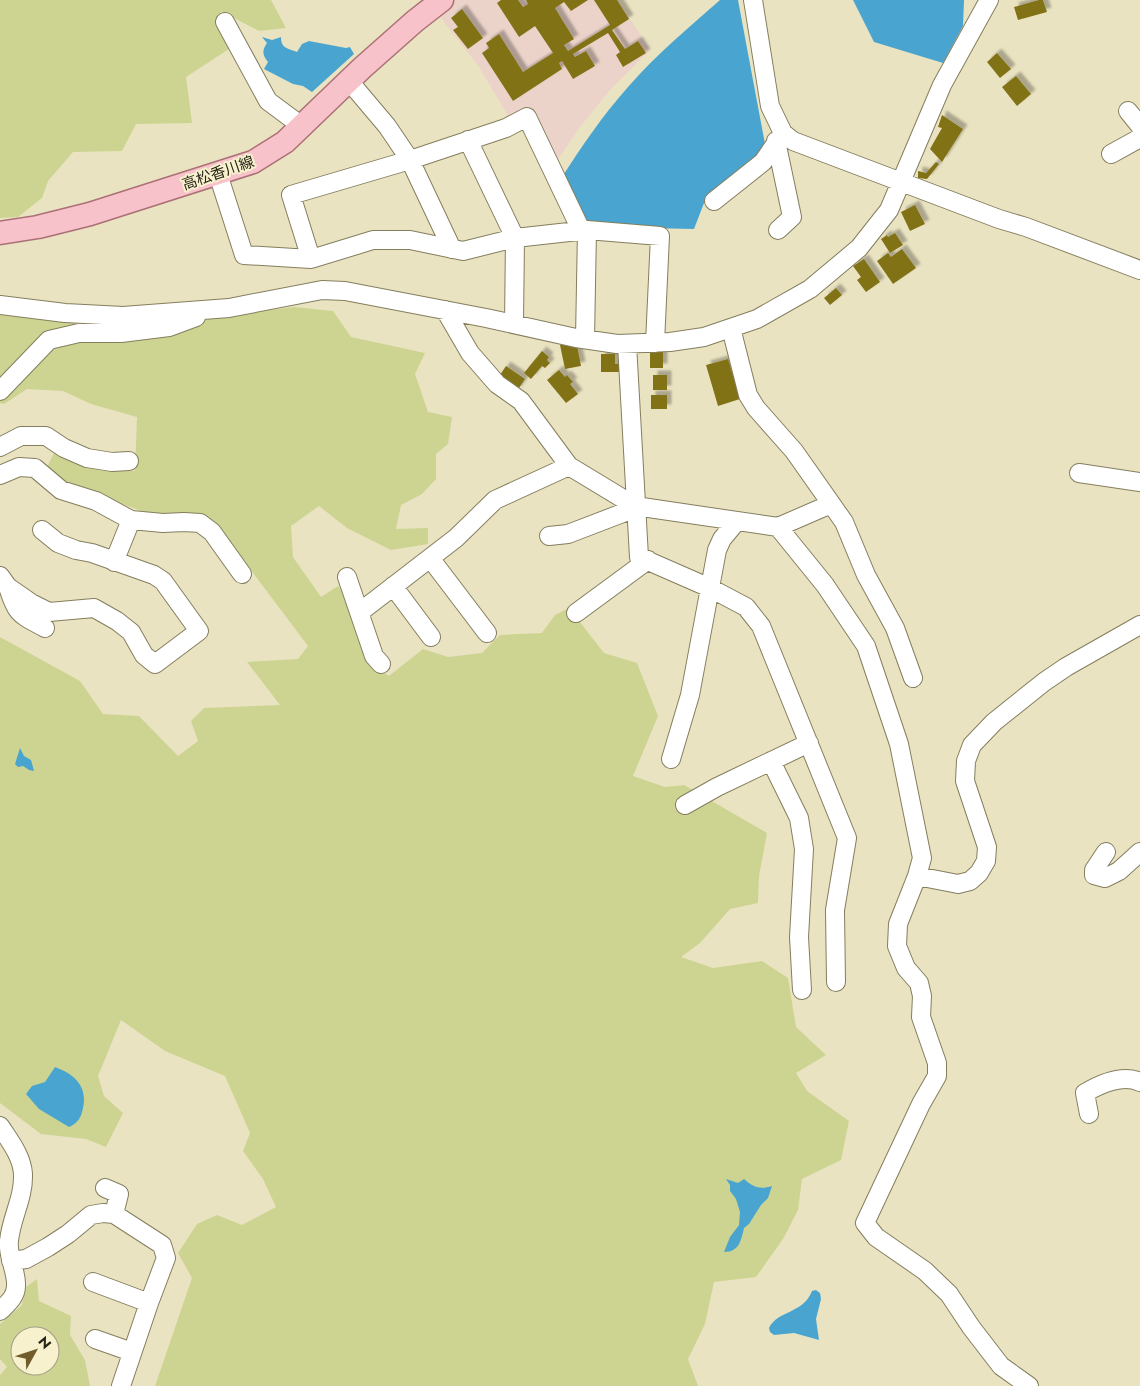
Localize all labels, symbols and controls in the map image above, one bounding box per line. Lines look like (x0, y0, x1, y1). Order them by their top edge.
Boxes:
street label: 高松香川線 (179, 150, 257, 196)
north arrow (10, 1326, 60, 1376)
text: N (34, 1332, 56, 1353)

